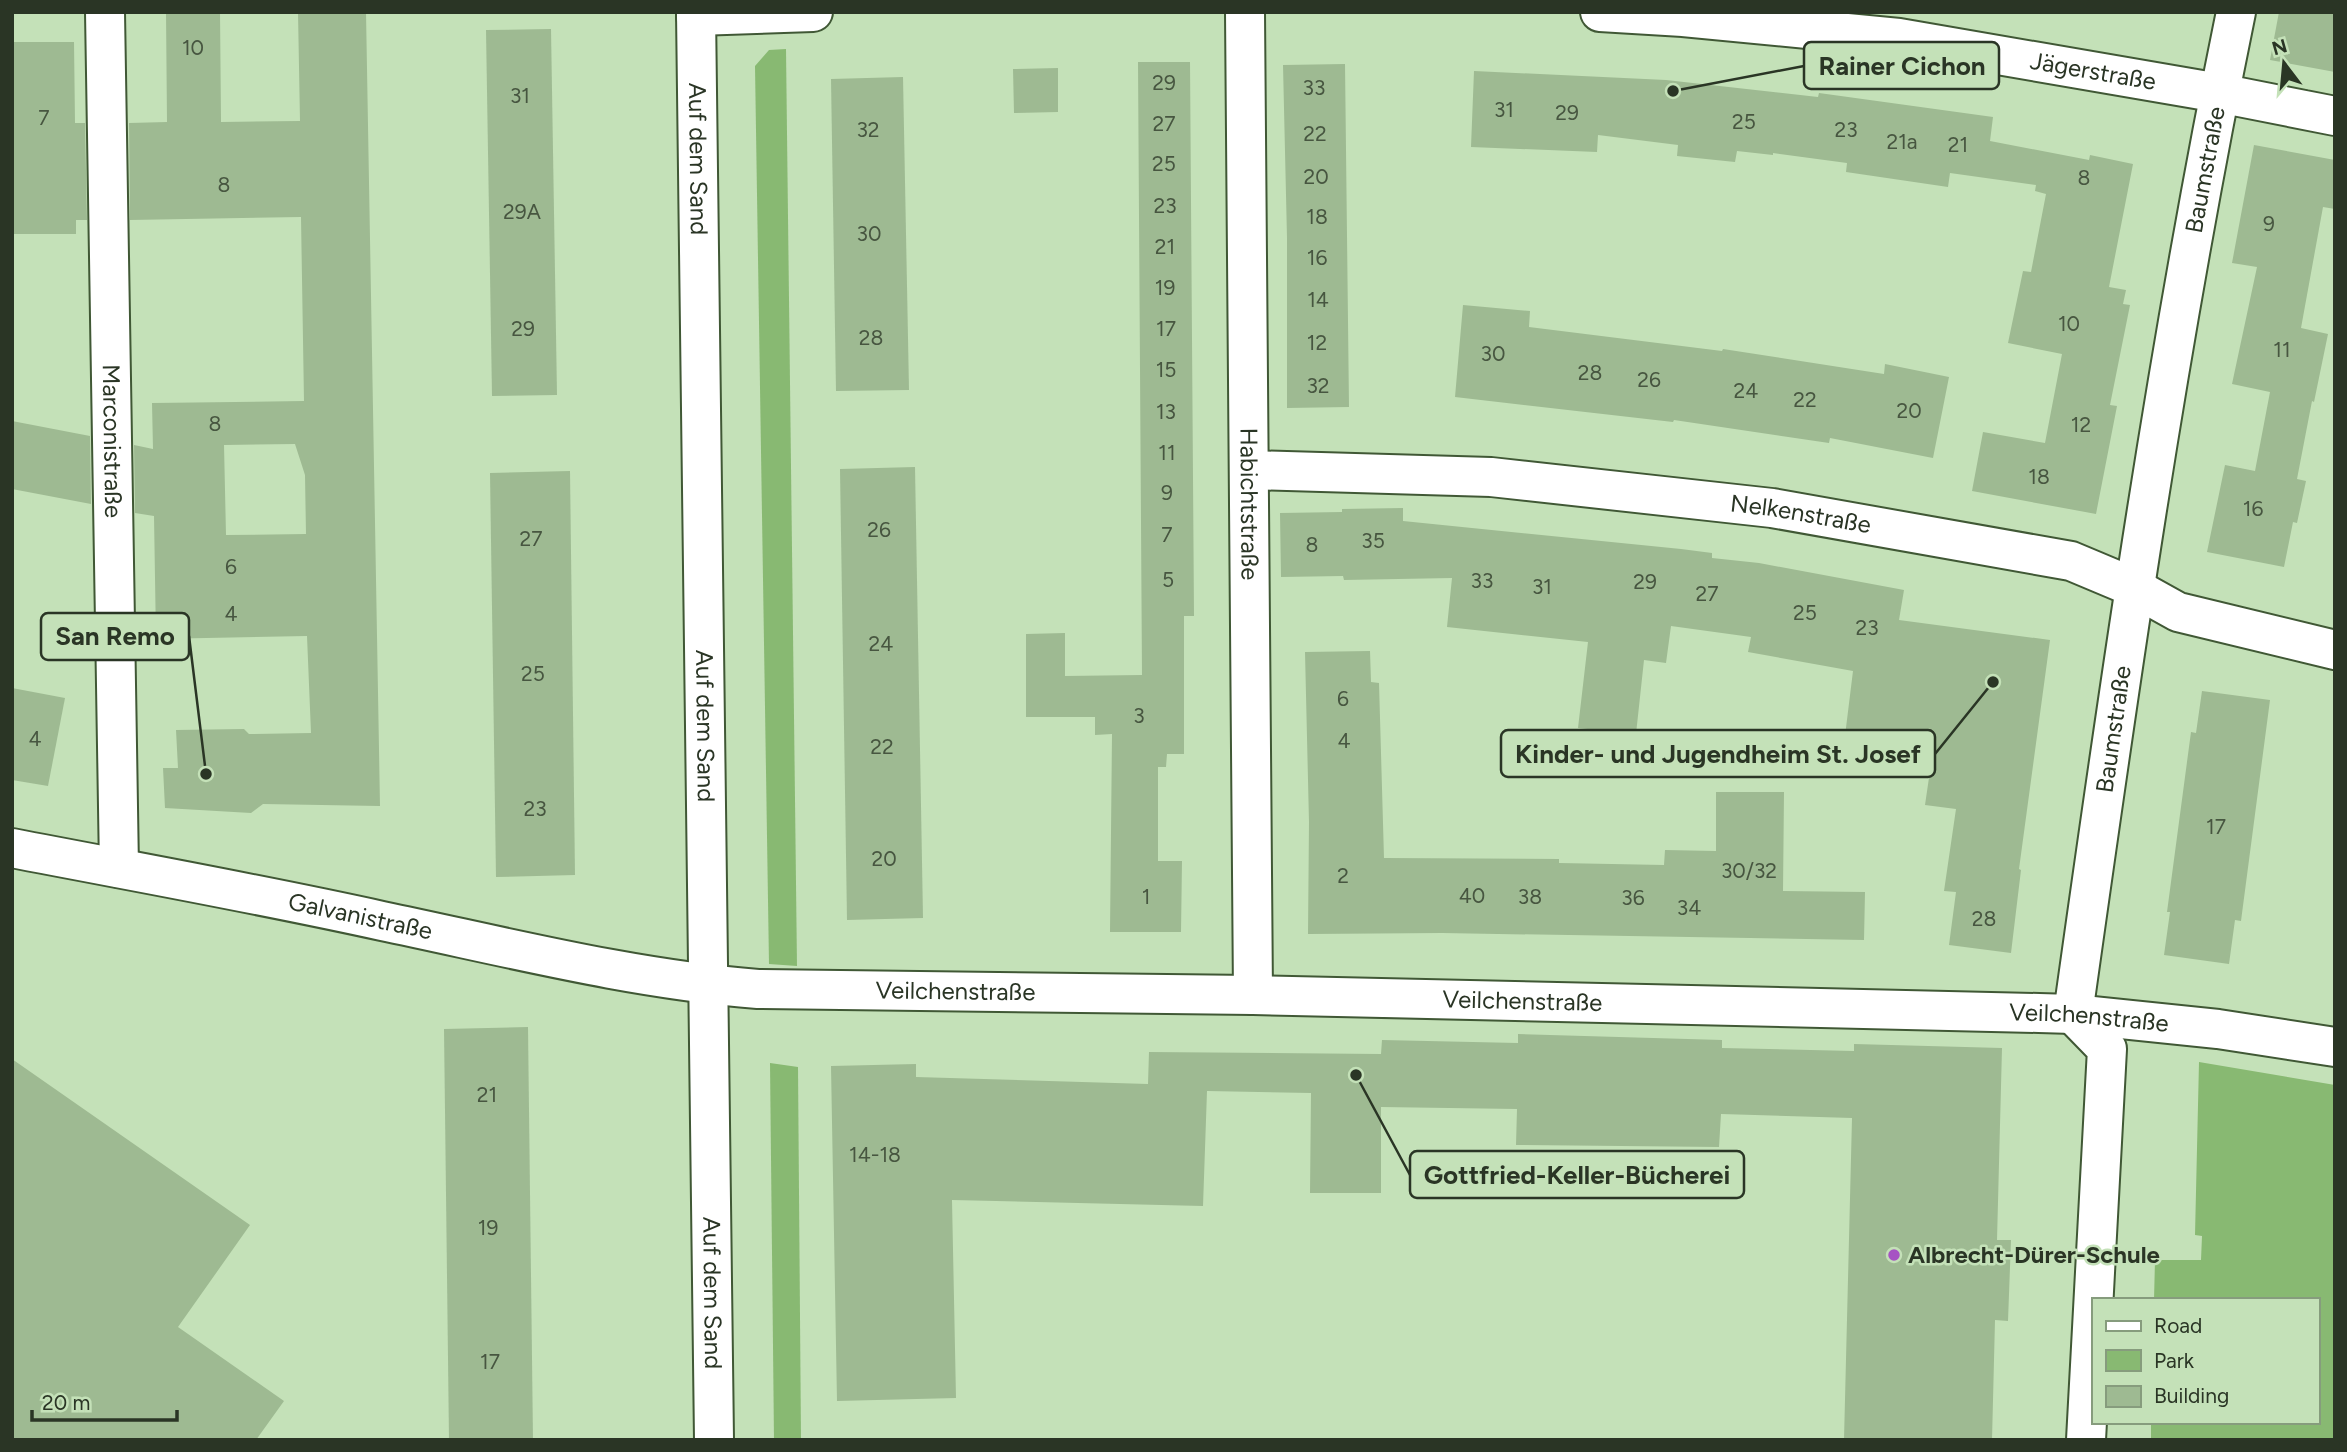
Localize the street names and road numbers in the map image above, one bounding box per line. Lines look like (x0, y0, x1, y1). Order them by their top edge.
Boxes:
street label: Jägerstraße (2028, 46, 2158, 96)
street label: Auf dem Sand (683, 83, 714, 235)
street label: Baumstraße (2179, 104, 2231, 235)
street label: Marconistraße (97, 364, 128, 518)
street label: Habichtstraße (1234, 428, 1265, 580)
street label: Nelkenstraße (1729, 488, 1873, 539)
street label: Auf dem Sand (690, 650, 721, 802)
street label: Baumstraße (2090, 664, 2137, 795)
street label: Galvanistraße (286, 887, 435, 945)
street label: Veilchenstraße (875, 975, 1036, 1006)
street label: Veilchenstraße (1442, 984, 1603, 1017)
street label: Veilchenstraße (2009, 997, 2170, 1038)
street label: Auf dem Sand (697, 1216, 728, 1369)

